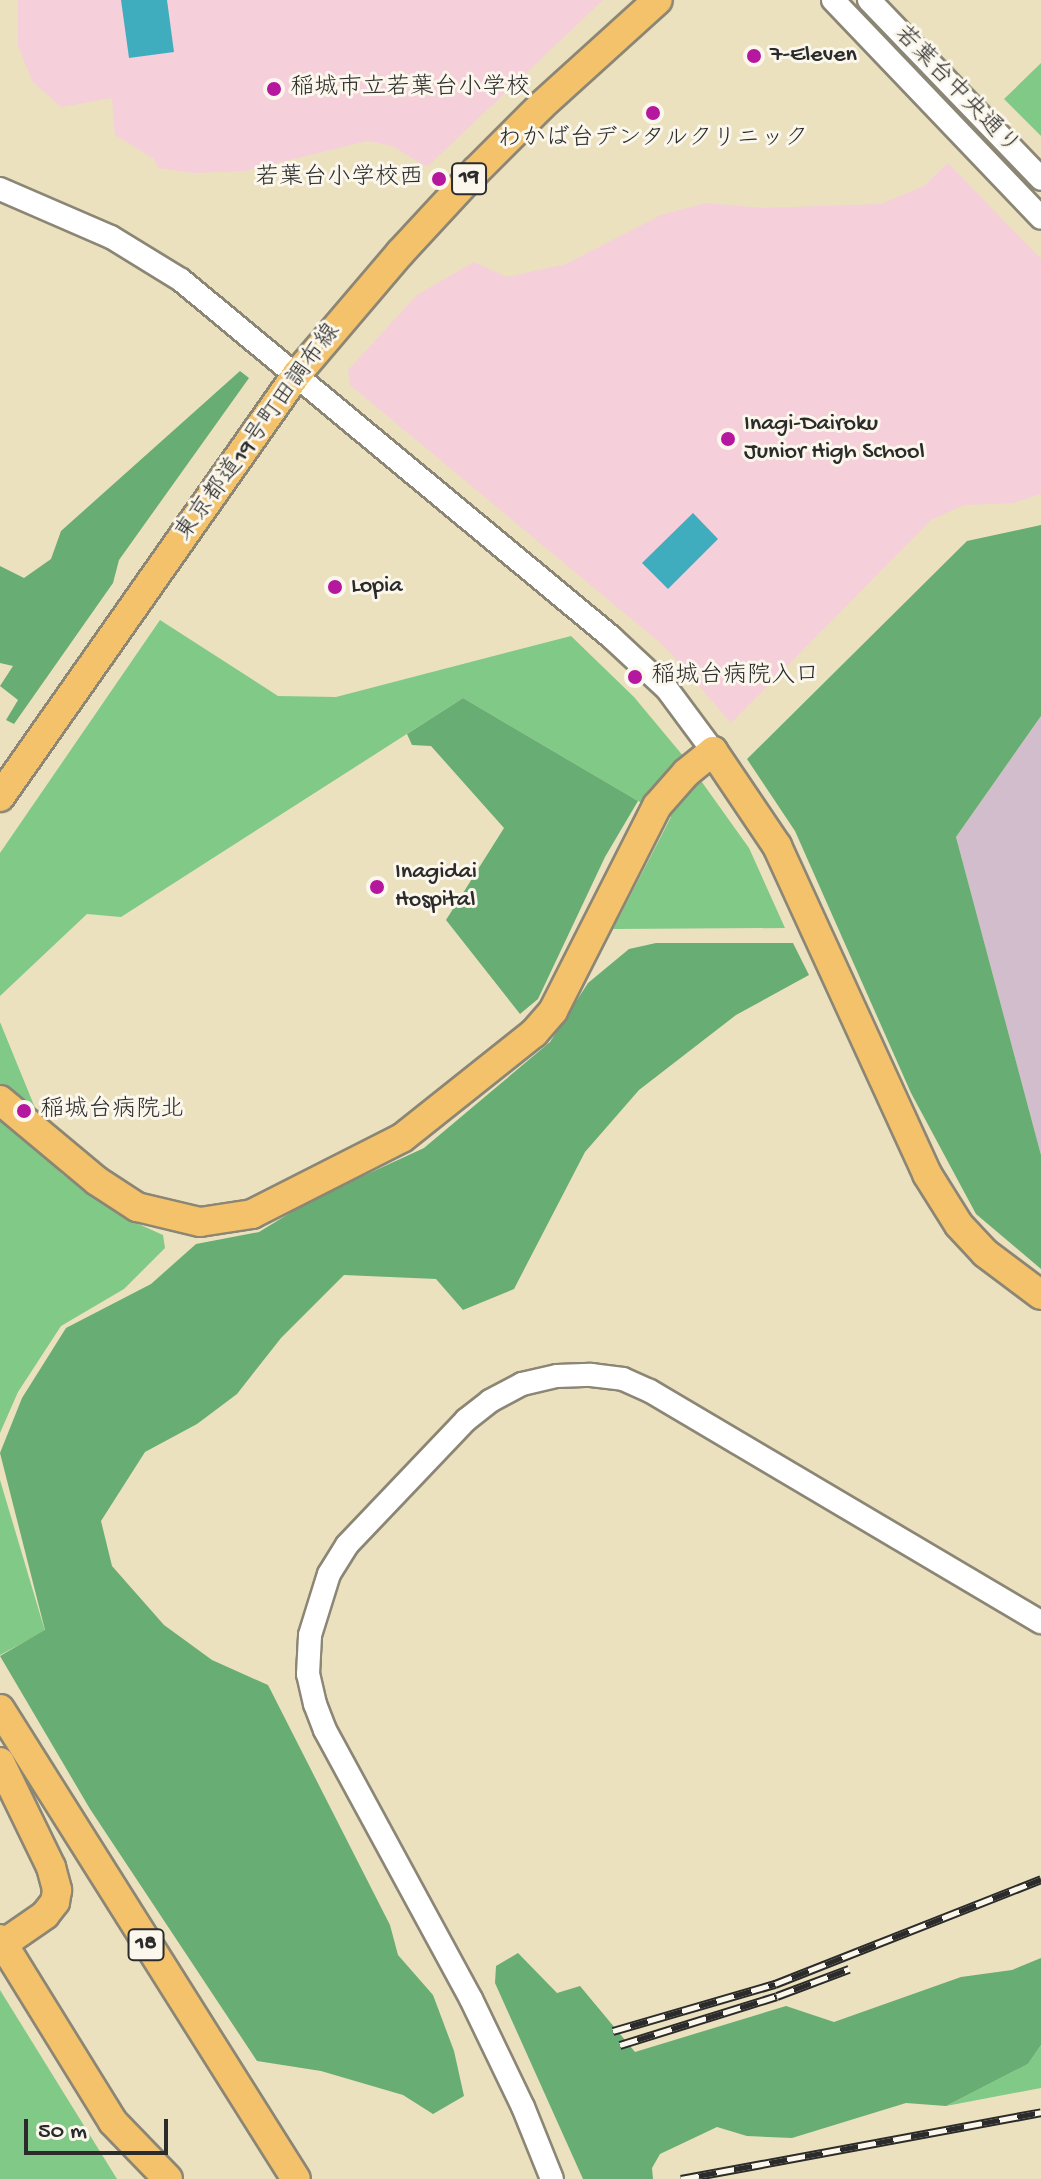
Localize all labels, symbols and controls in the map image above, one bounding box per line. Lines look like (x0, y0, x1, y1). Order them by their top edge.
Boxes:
street label: 若葉台中央通り (887, 21, 1025, 161)
place label: 7-Eleven (770, 42, 857, 70)
marker: 7-Eleven (745, 47, 763, 65)
place label: 稲城市立若葉台小学校 (290, 75, 530, 103)
marker: 稲城市立若葉台小学校 (265, 80, 283, 98)
marker: わかば台デンタルクリニック (644, 104, 662, 122)
place label: わかば台デンタルクリニック (497, 126, 809, 154)
road number: 19 (451, 161, 487, 197)
place label: 若葉台小学校西 (255, 165, 423, 193)
marker: 若葉台小学校西 (430, 170, 448, 188)
street label: 東京都道19号町田調布線 (170, 319, 348, 547)
place label: Inagi-Dairoku Junior High School (744, 411, 925, 467)
marker: Inagi-Dairoku Junior High School (719, 430, 737, 448)
place label: Lopia (351, 573, 403, 601)
marker: Lopia (326, 578, 344, 596)
place label: 稲城台病院入口 (651, 663, 819, 691)
marker: 稲城台病院入口 (626, 668, 644, 686)
place label: Inagidai Hospital (395, 859, 477, 915)
marker: Inagidai Hospital (366, 876, 388, 898)
place label: 稲城台病院北 (40, 1097, 184, 1125)
marker: 稲城台病院北 (15, 1102, 33, 1120)
road number: 18 (126, 1927, 166, 1963)
scale bar (28, 2103, 172, 2153)
text: 50 m (38, 2118, 87, 2147)

